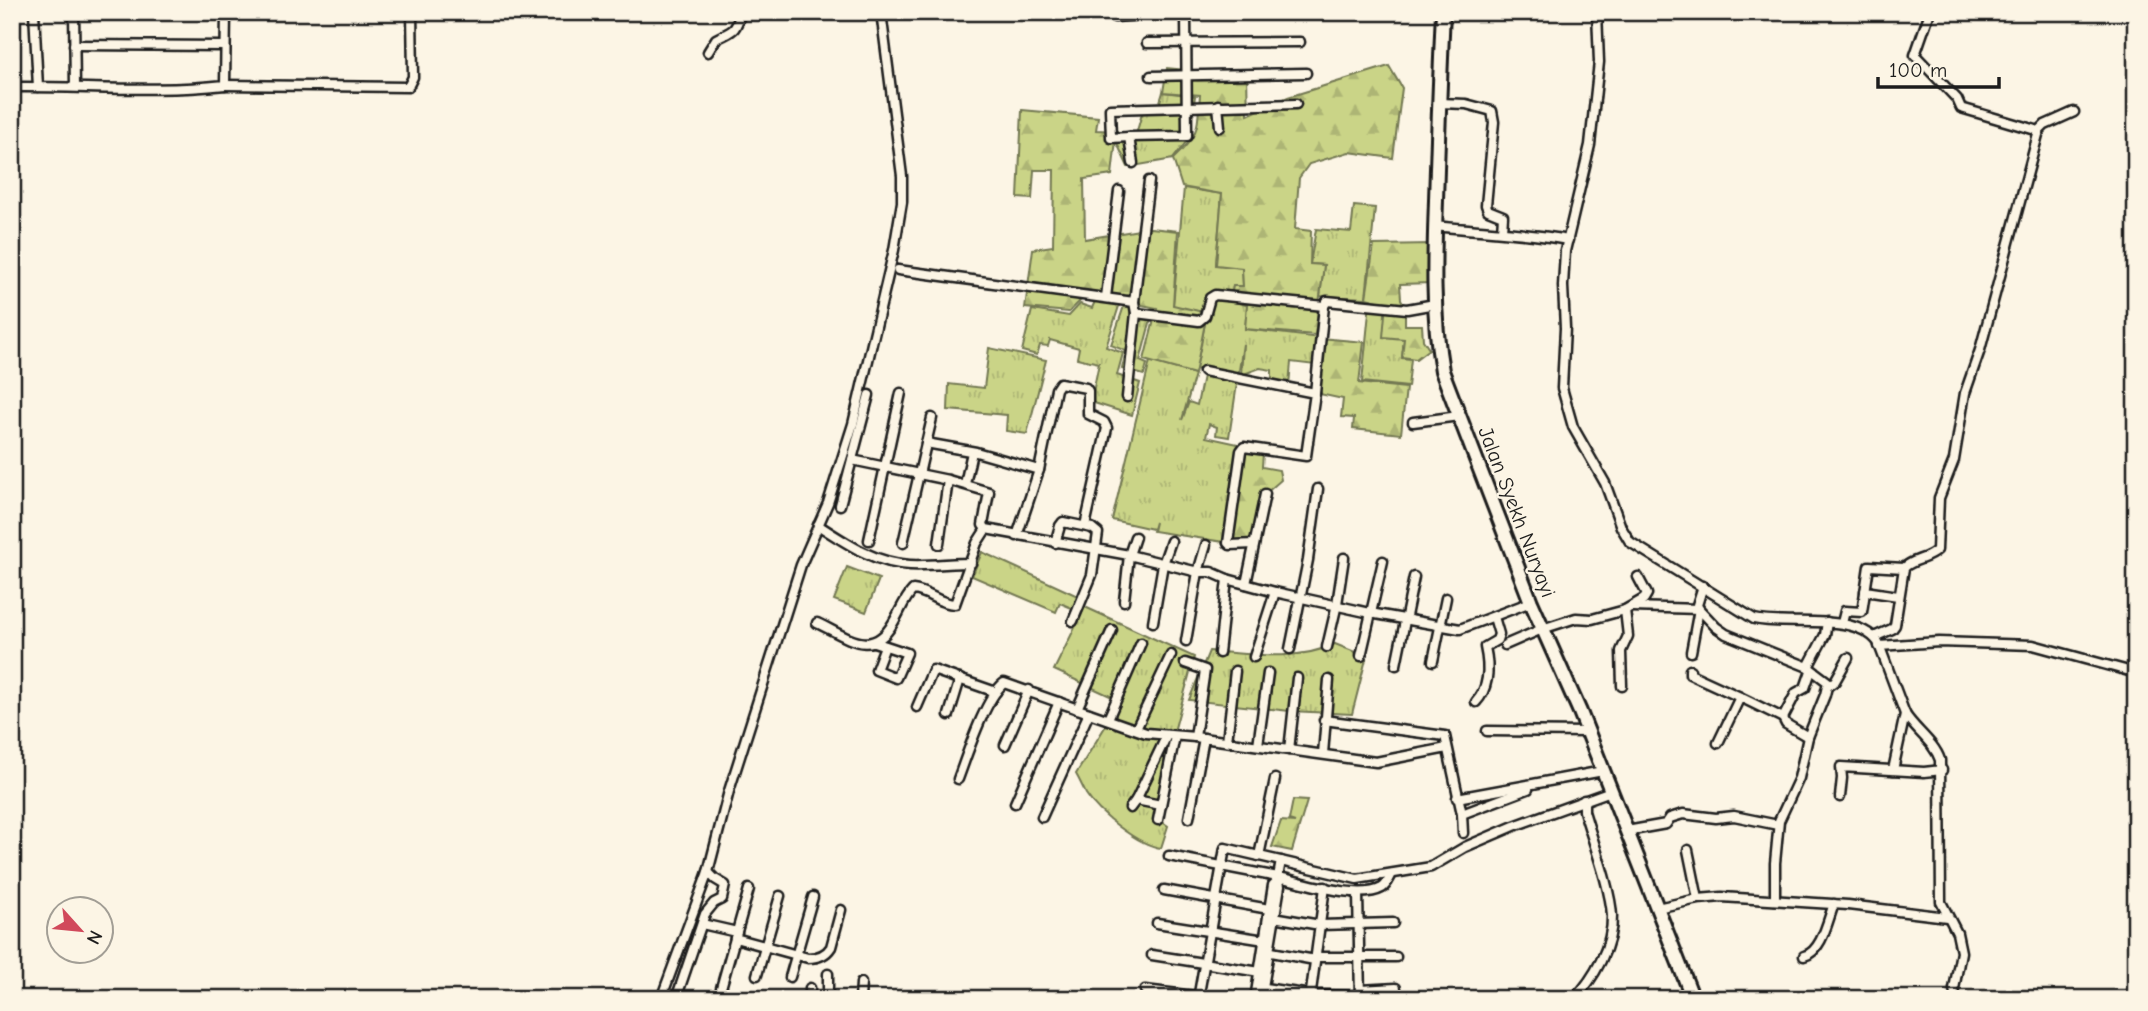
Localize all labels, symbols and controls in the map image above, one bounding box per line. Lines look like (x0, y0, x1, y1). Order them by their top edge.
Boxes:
scale bar (1878, 46, 1999, 90)
text: 100 m (1889, 58, 1947, 82)
street label: Jalan Syekh Nuryayi (1473, 423, 1561, 601)
north arrow (46, 895, 116, 965)
text: N (82, 927, 107, 948)

